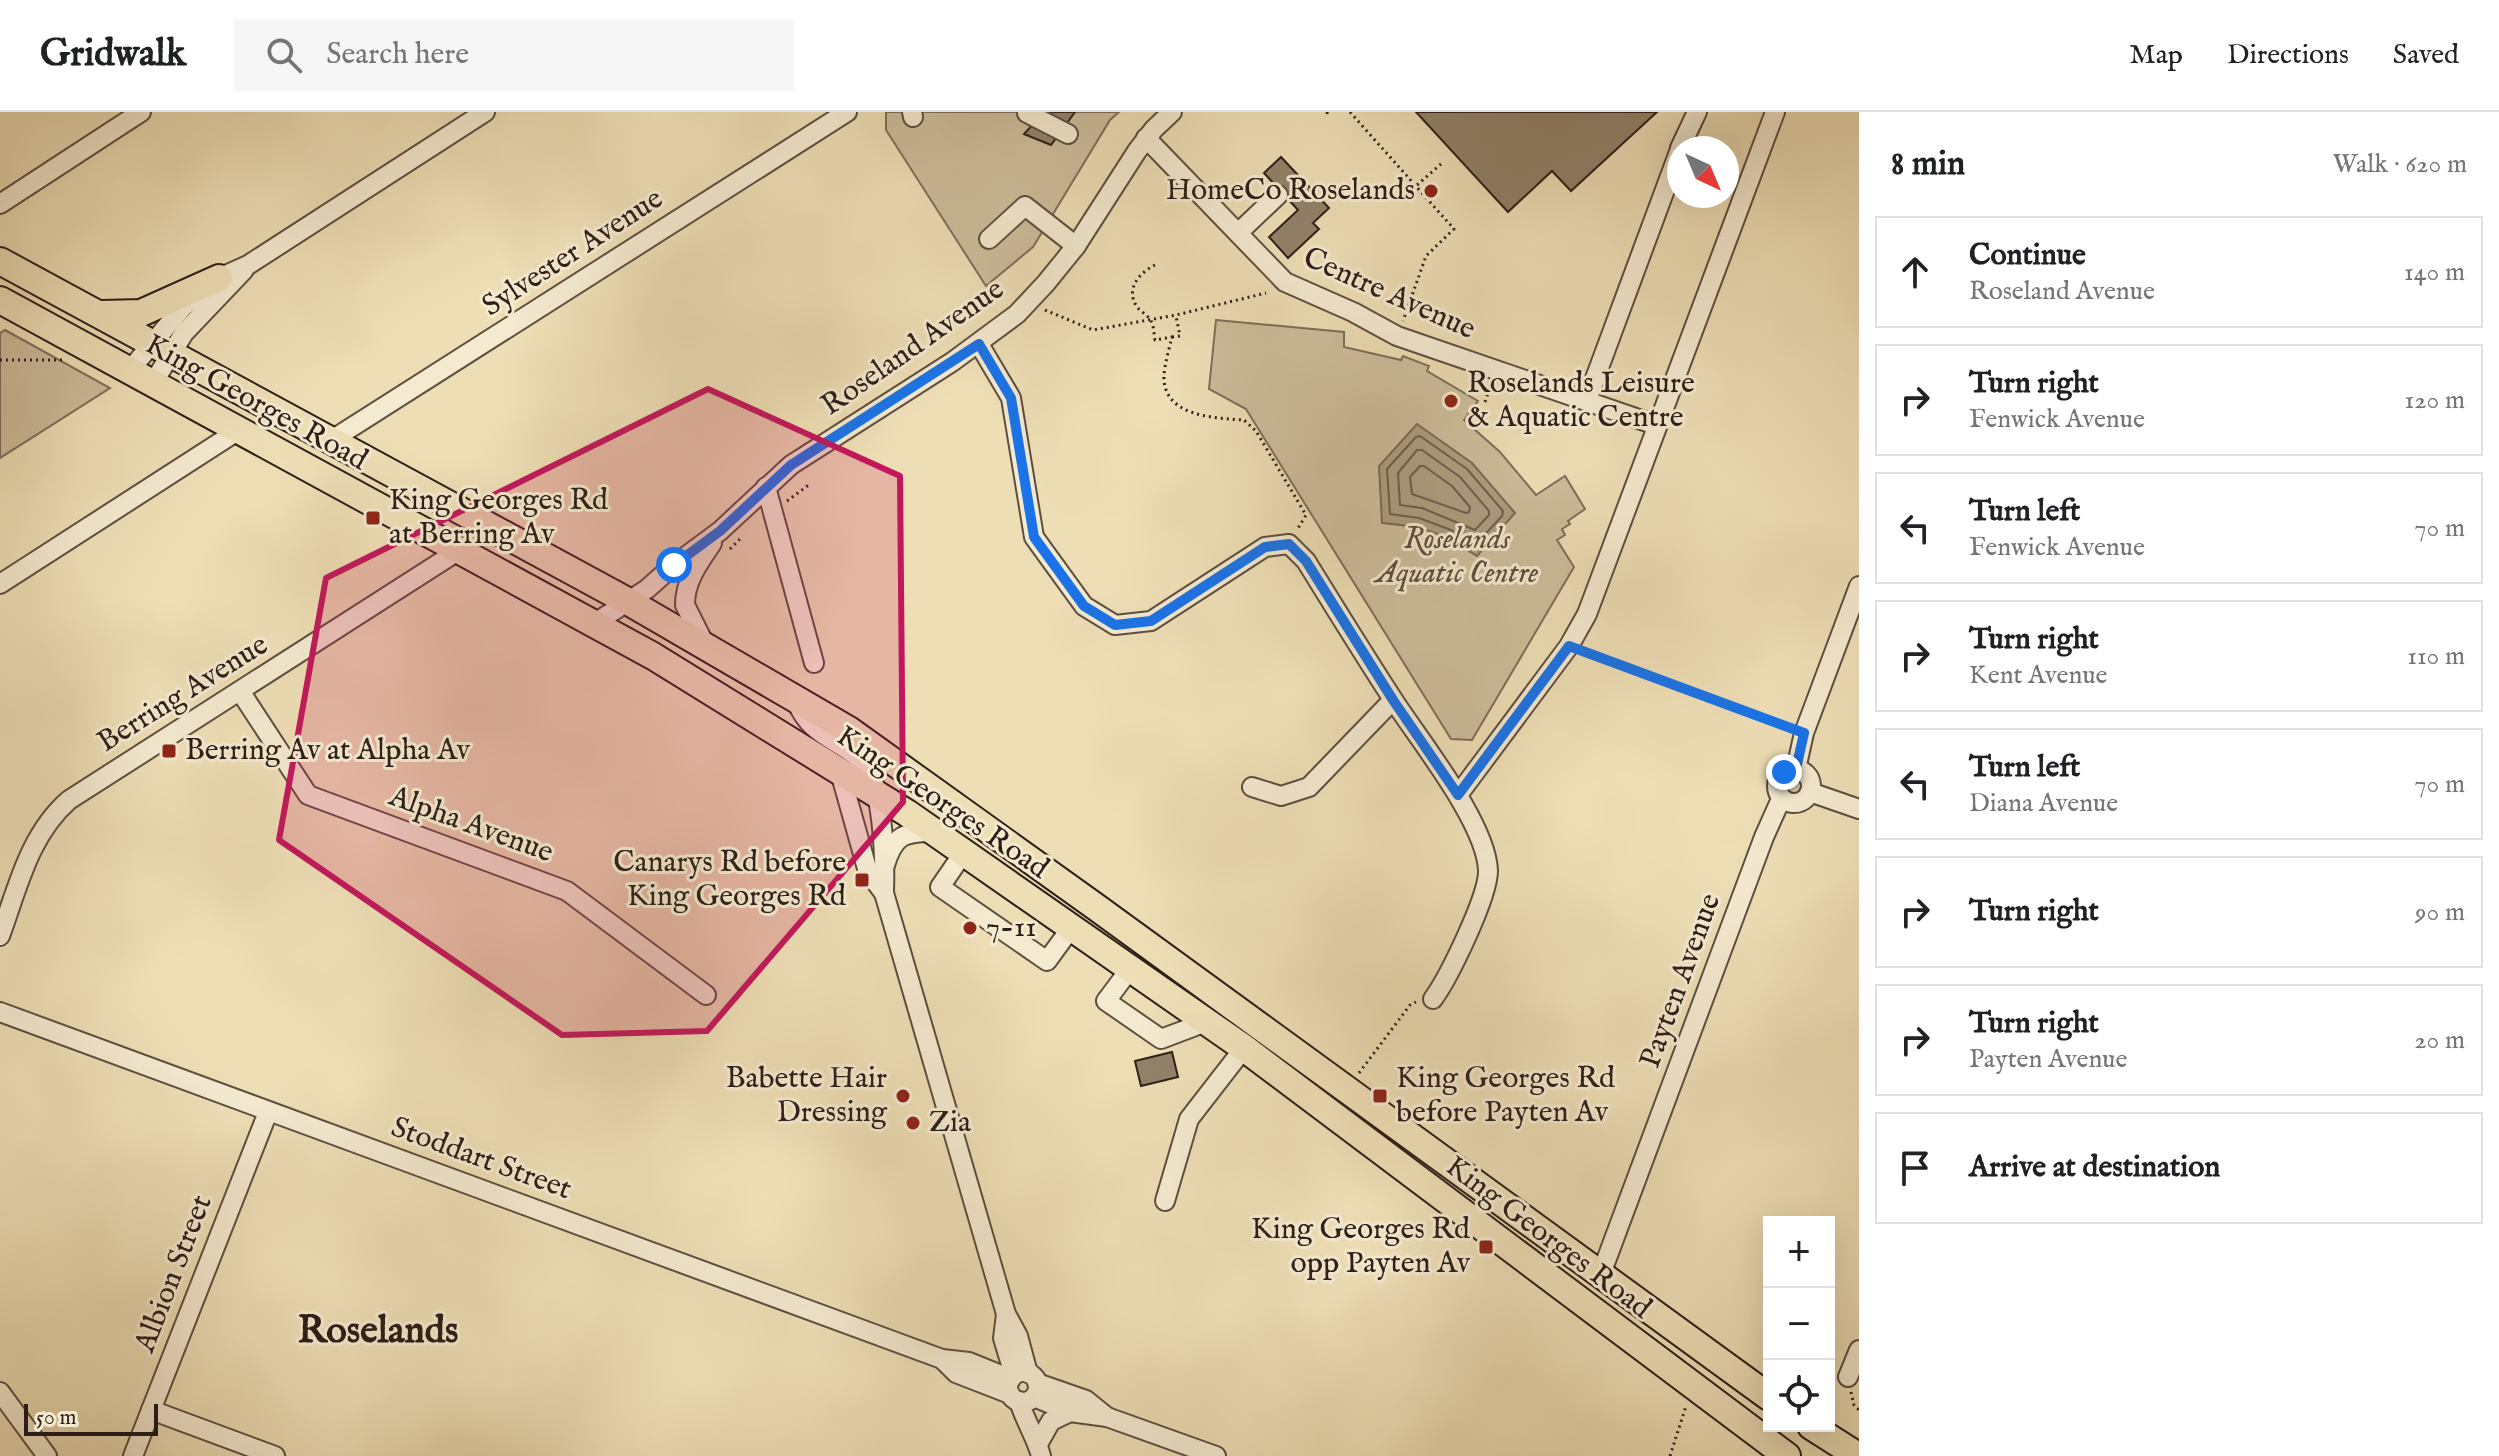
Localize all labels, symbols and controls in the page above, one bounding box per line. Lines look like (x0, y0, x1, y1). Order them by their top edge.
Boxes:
search box (234, 19, 794, 91)
text: Gridwalk (40, 31, 186, 79)
icon: search (262, 33, 306, 77)
text: Search here (326, 36, 469, 74)
text: Map (2129, 38, 2183, 73)
text: Directions (2227, 38, 2349, 73)
text: Saved (2393, 38, 2459, 73)
north arrow (1667, 136, 1739, 208)
text: 8 min (1891, 143, 1965, 186)
text: Walk · 620 m (2333, 148, 2467, 181)
place label: HomeCo Roselands (1166, 172, 1415, 210)
street label: Sylvester Avenue (475, 180, 671, 326)
marker: HomeCo Roselands (1422, 182, 1440, 200)
text: Continue (1969, 237, 2086, 275)
street label: Centre Avenue (1297, 239, 1481, 349)
icon: ahead (1893, 250, 1937, 294)
text: 140 m (2404, 256, 2465, 289)
street label: Roseland Avenue (814, 271, 1012, 425)
text: Roseland Avenue (1969, 275, 2155, 308)
street label: King Georges Road (138, 326, 375, 480)
place label: Roselands Leisure & Aquatic Centre (1467, 365, 1695, 437)
text: Turn right (1969, 365, 2099, 403)
icon: right (1893, 378, 1937, 422)
text: 120 m (2405, 384, 2465, 417)
marker: Roselands Leisure & Aquatic Centre (1442, 392, 1460, 410)
text: Fenwick Avenue (1969, 403, 2145, 436)
place label: King Georges Rd at Berring Av (389, 482, 609, 554)
text: Turn left (1969, 493, 2080, 531)
icon: left (1893, 506, 1937, 550)
marker: King Georges Rd at Berring Av (364, 509, 382, 527)
text: 70 m (2414, 512, 2465, 545)
park label: Roselands Aquatic Centre (1373, 521, 1538, 593)
text: Fenwick Avenue (1969, 531, 2145, 564)
route start (656, 547, 692, 583)
text: Turn right (1969, 621, 2099, 659)
street label: Berring Avenue (91, 626, 275, 762)
icon: right (1893, 634, 1937, 678)
text: 110 m (2407, 640, 2465, 673)
text: Kent Avenue (1969, 659, 2108, 692)
street label: King Georges Road (828, 718, 1056, 889)
place label: Berring Av at Alpha Av (185, 732, 471, 770)
marker: Berring Av at Alpha Av (160, 742, 178, 760)
text: Turn left (1969, 749, 2080, 787)
route end (1766, 754, 1802, 790)
icon: left (1893, 762, 1937, 806)
text: 70 m (2414, 768, 2465, 801)
street label: Alpha Avenue (383, 777, 558, 872)
text: Diana Avenue (1969, 787, 2118, 820)
place label: Canarys Rd before King Georges Rd (613, 844, 847, 916)
marker: Canarys Rd before King Georges Rd (853, 871, 871, 889)
street label: Payten Avenue (1632, 889, 1730, 1073)
icon: right (1893, 890, 1937, 934)
text: Turn right (1969, 893, 2099, 931)
text: 90 m (2415, 896, 2465, 929)
place label: 7-11 (986, 909, 1036, 947)
marker: 7-11 (961, 919, 979, 937)
text: Turn right (1969, 1005, 2099, 1043)
icon: right (1893, 1018, 1937, 1062)
text: 20 m (2414, 1024, 2465, 1057)
text: Payten Avenue (1969, 1043, 2127, 1076)
place label: Babette Hair Dressing (726, 1060, 888, 1132)
place label: King Georges Rd before Payten Av (1396, 1060, 1616, 1132)
marker: Babette Hair Dressing (894, 1087, 912, 1105)
marker: King Georges Rd before Payten Av (1371, 1087, 1389, 1105)
place label: Zia (929, 1104, 971, 1142)
street label: Stoddart Street (386, 1109, 576, 1209)
marker: Zia (904, 1114, 922, 1132)
icon: arrive (1893, 1146, 1937, 1190)
street label: King Georges Road (1437, 1148, 1659, 1328)
text: Arrive at destination (1969, 1149, 2220, 1187)
street label: Albion Street (126, 1190, 221, 1359)
place label: King Georges Rd opp Payten Av (1251, 1211, 1471, 1283)
map controls (1763, 1216, 1835, 1432)
button: + (1763, 1216, 1835, 1288)
marker: King Georges Rd opp Payten Av (1477, 1238, 1495, 1256)
button: − (1763, 1288, 1835, 1360)
district label: Roselands (298, 1308, 458, 1356)
button: locate (1763, 1360, 1835, 1432)
scale bar (24, 1400, 158, 1436)
text: 50 m (36, 1404, 77, 1432)

